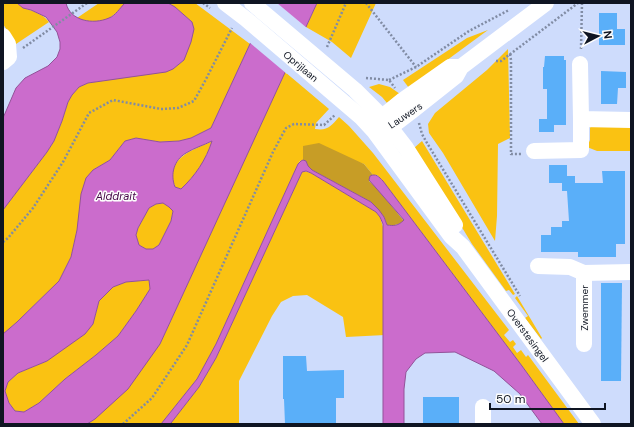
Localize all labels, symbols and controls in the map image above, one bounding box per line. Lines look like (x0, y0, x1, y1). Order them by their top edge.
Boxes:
north arrow (578, 16, 618, 56)
text: N (600, 30, 615, 40)
street label: Oprijlaan (281, 48, 321, 85)
street label: Lauwers (386, 99, 425, 132)
water label: Alddrait (95, 189, 137, 203)
street label: Zwemmer (578, 285, 591, 331)
street label: Overstesingel (504, 306, 551, 365)
scale bar (490, 385, 605, 411)
text: 50 m (496, 391, 525, 407)

